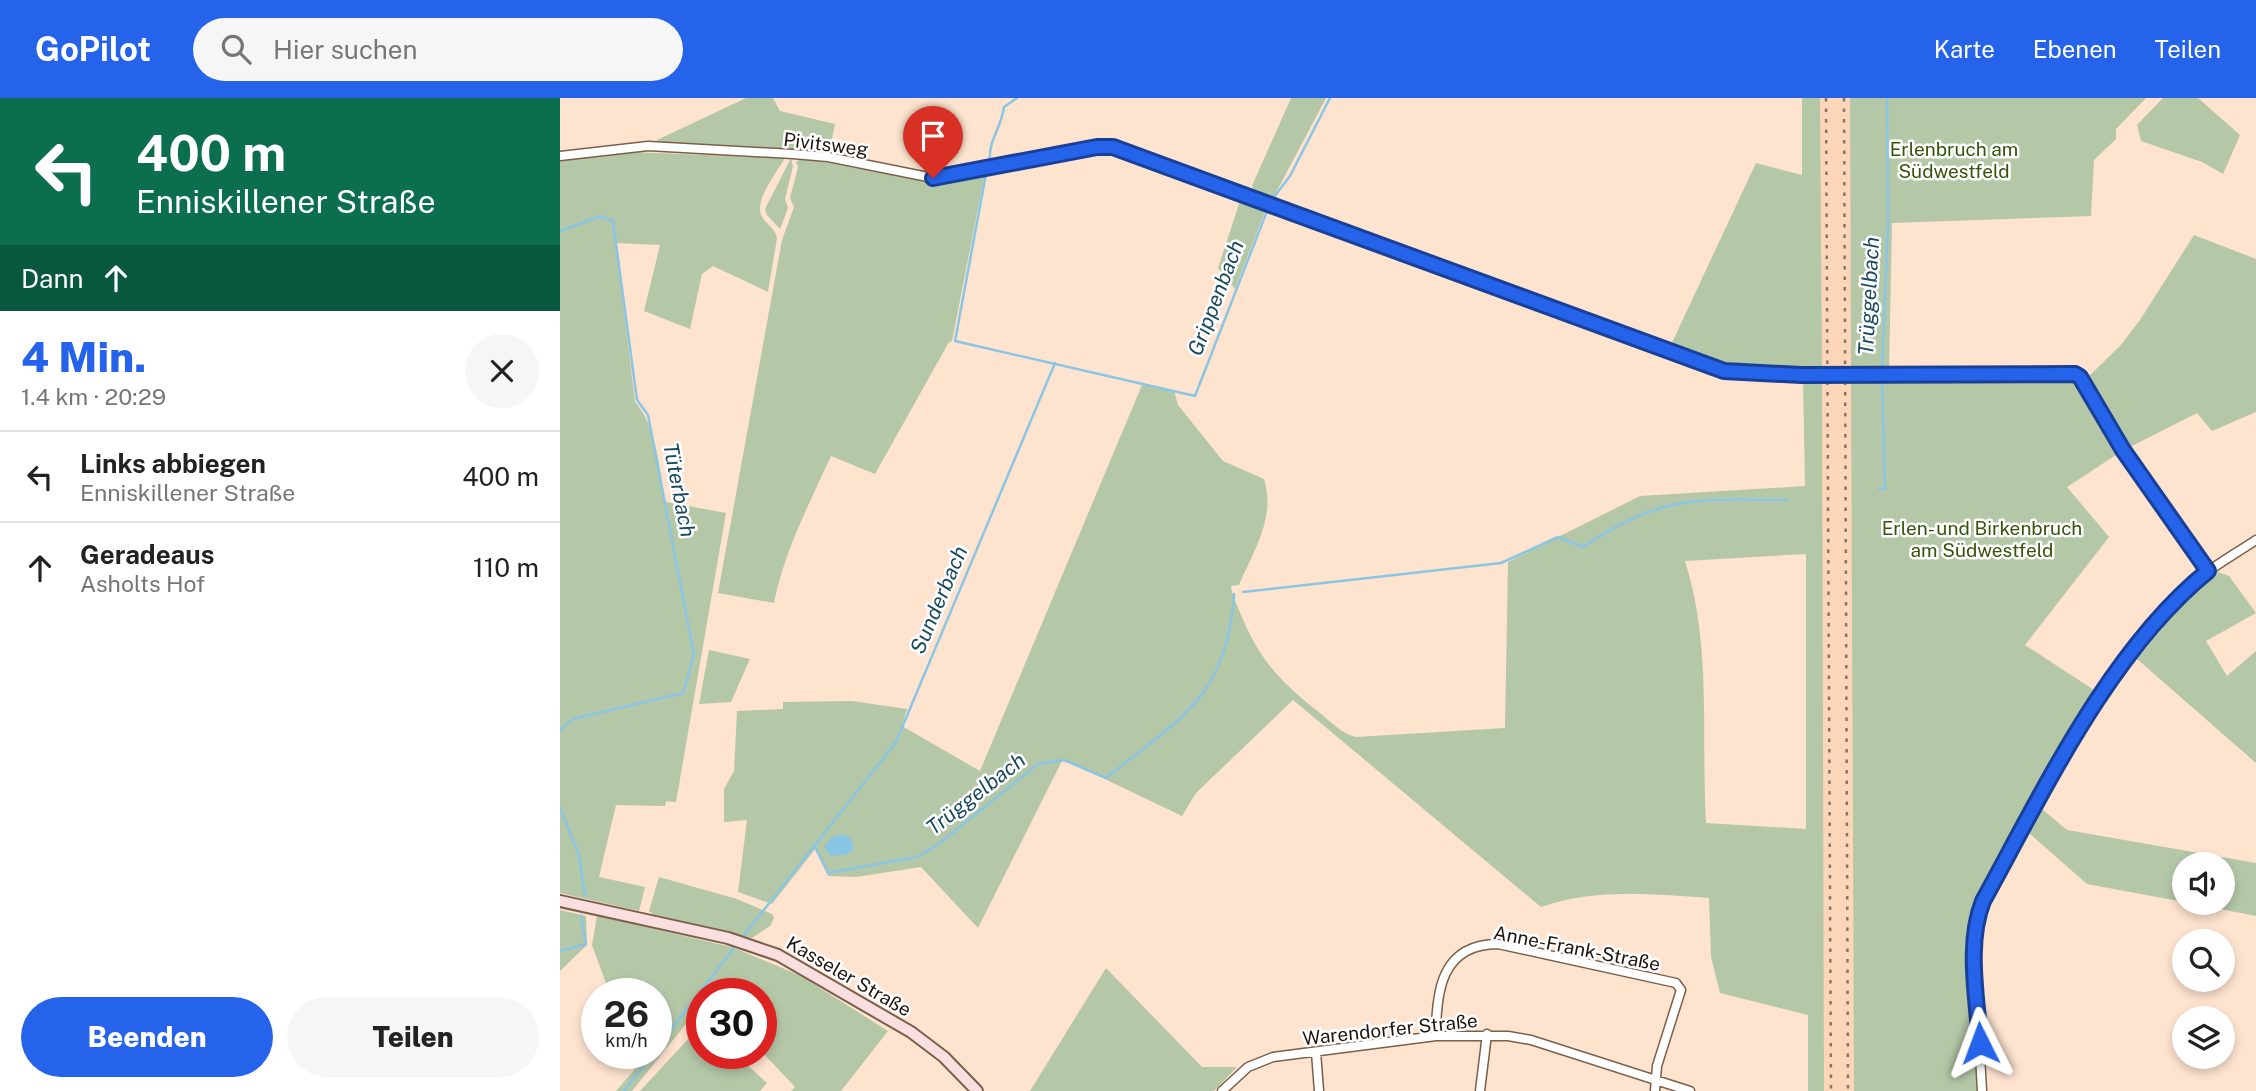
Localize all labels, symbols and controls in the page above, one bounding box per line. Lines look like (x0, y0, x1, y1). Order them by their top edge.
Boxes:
search box (193, 18, 683, 81)
text: GoPilot (35, 30, 151, 68)
icon: search (217, 30, 255, 68)
text: Hier suchen (273, 34, 418, 65)
text: Karte (1934, 35, 1995, 63)
text: Ebenen (2033, 35, 2117, 63)
text: Teilen (2155, 35, 2221, 63)
pin (903, 106, 963, 178)
icon: arrive (914, 117, 952, 155)
text: 400 m (136, 124, 286, 182)
icon: left (21, 126, 112, 217)
street label: Pivitsweg (782, 128, 870, 160)
park label: Erlenbruch am Südwestfeld (1890, 138, 2018, 182)
text: Enniskillener Straße (136, 183, 436, 220)
water label: Trüggelbach (1853, 236, 1884, 356)
water label: Grippenbach (1182, 237, 1249, 359)
icon: ahead (97, 259, 135, 297)
text: Dann (21, 263, 83, 294)
text: 4 Min. (21, 332, 146, 381)
button: close (465, 334, 539, 408)
text: 1.4 km · 20:29 (21, 383, 166, 410)
water label: Tüterbach (658, 441, 701, 539)
text: Links abbiegen (80, 448, 266, 479)
icon: left (21, 458, 59, 496)
text: 400 m (462, 461, 539, 492)
text: Enniskillener Straße (80, 479, 295, 506)
park label: Erlen- und Birkenbruch am Südwestfeld (1882, 517, 2082, 561)
text: Geradeaus (80, 539, 215, 570)
water label: Sunderbach (905, 542, 972, 658)
icon: ahead (21, 549, 59, 587)
text: 110 m (473, 552, 539, 583)
text: Asholts Hof (80, 570, 205, 597)
water label: Trüggelbach (921, 747, 1030, 840)
map controls (2172, 852, 2235, 1069)
button: sound (2172, 852, 2235, 915)
street label: Anne-Frank-Straße (1492, 921, 1662, 975)
button: search (2172, 929, 2235, 992)
street label: Kasseler Straße (783, 931, 915, 1021)
speed limit sign: 30 (686, 978, 777, 1069)
text: 26 (604, 994, 649, 1035)
button: Beenden (21, 997, 273, 1077)
button: Teilen (287, 997, 539, 1077)
position arrow (1943, 1006, 2017, 1080)
button: layers (2172, 1006, 2235, 1069)
street label: Warendorfer Straße (1301, 1009, 1479, 1049)
text: km/h (605, 1030, 648, 1051)

